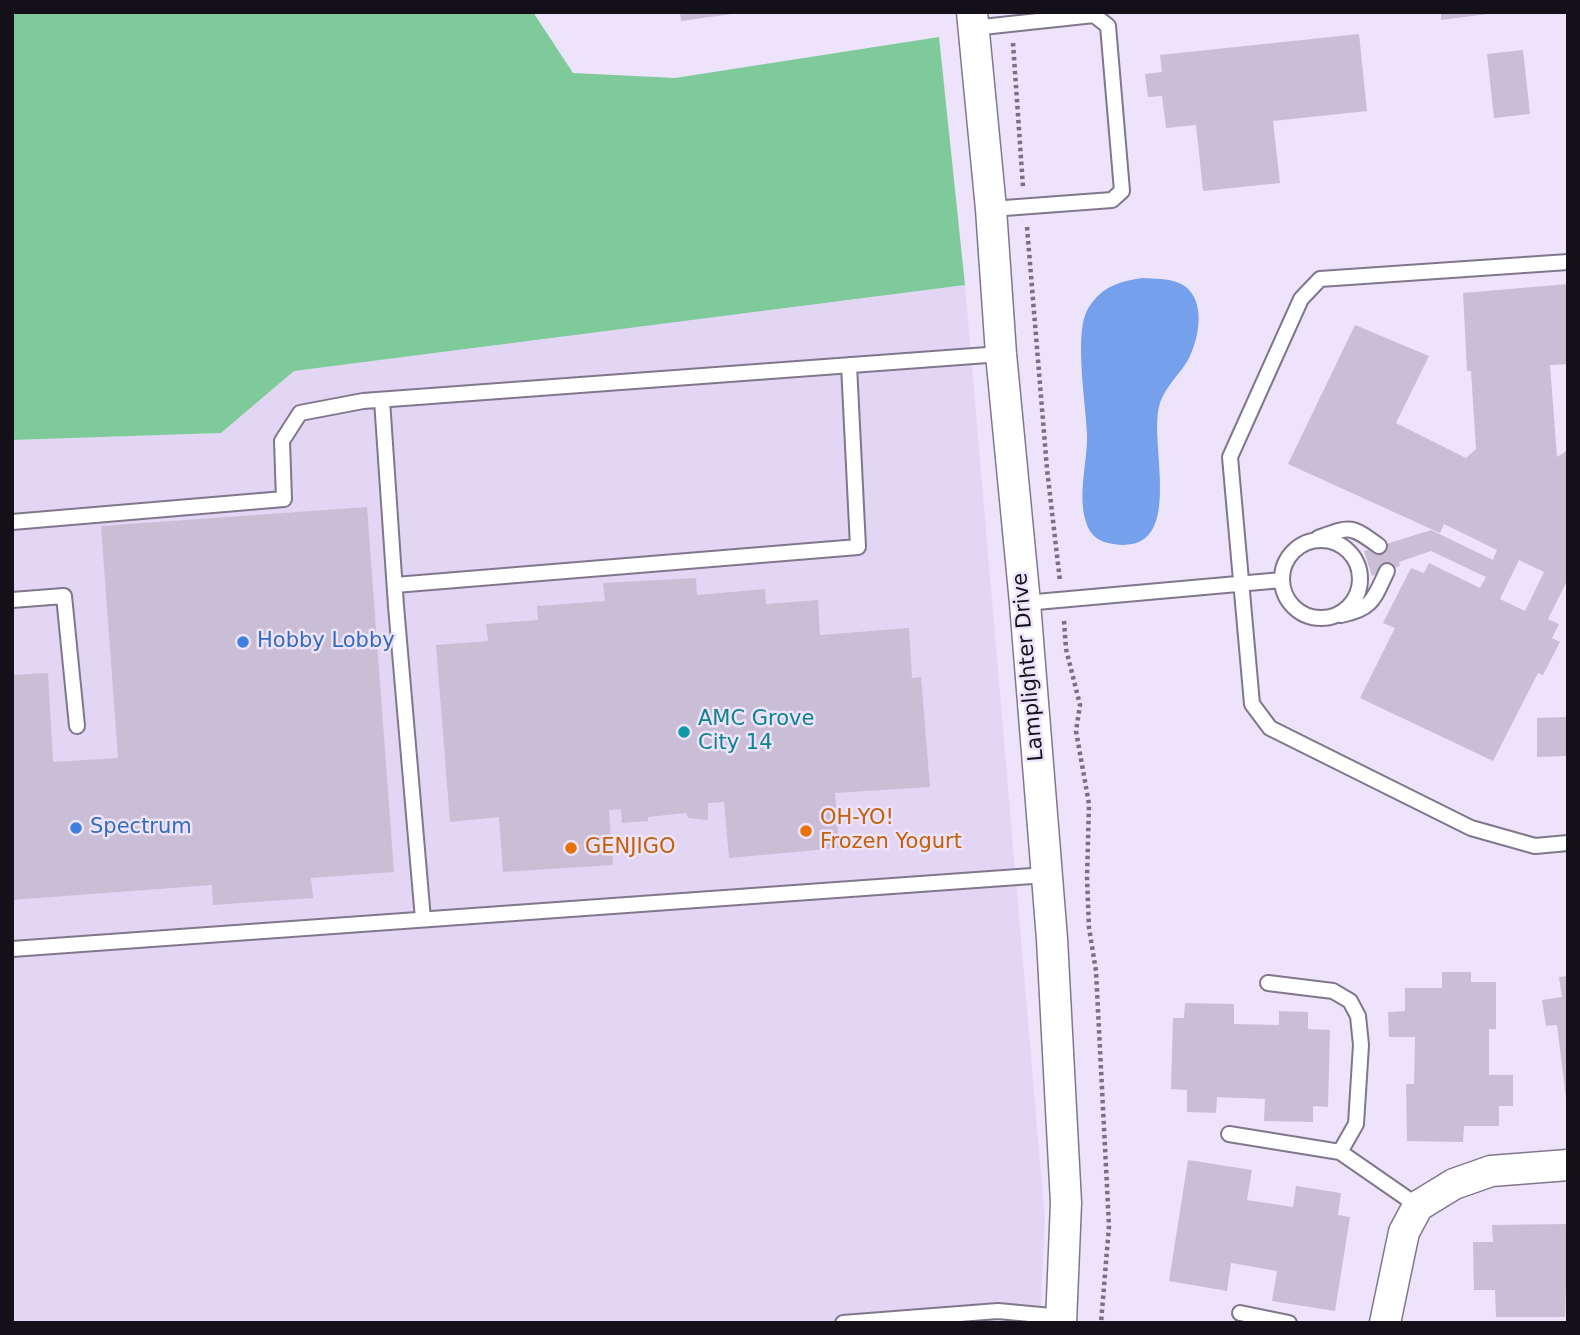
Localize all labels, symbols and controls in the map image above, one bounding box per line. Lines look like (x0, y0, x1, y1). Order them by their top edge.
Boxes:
street label: Lamplighter Drive (1008, 572, 1050, 762)
place label: Hobby Lobby (257, 629, 395, 655)
marker: Hobby Lobby (235, 634, 251, 650)
place label: AMC Grove City 14 (698, 707, 814, 757)
marker: AMC Grove City 14 (676, 724, 692, 740)
place label: OH-YO! Frozen Yogurt (820, 806, 962, 856)
place label: Spectrum (90, 815, 192, 841)
marker: Spectrum (68, 820, 84, 836)
marker: OH-YO! Frozen Yogurt (798, 823, 814, 839)
place label: GENJIGO (585, 835, 675, 861)
marker: GENJIGO (563, 840, 579, 856)

